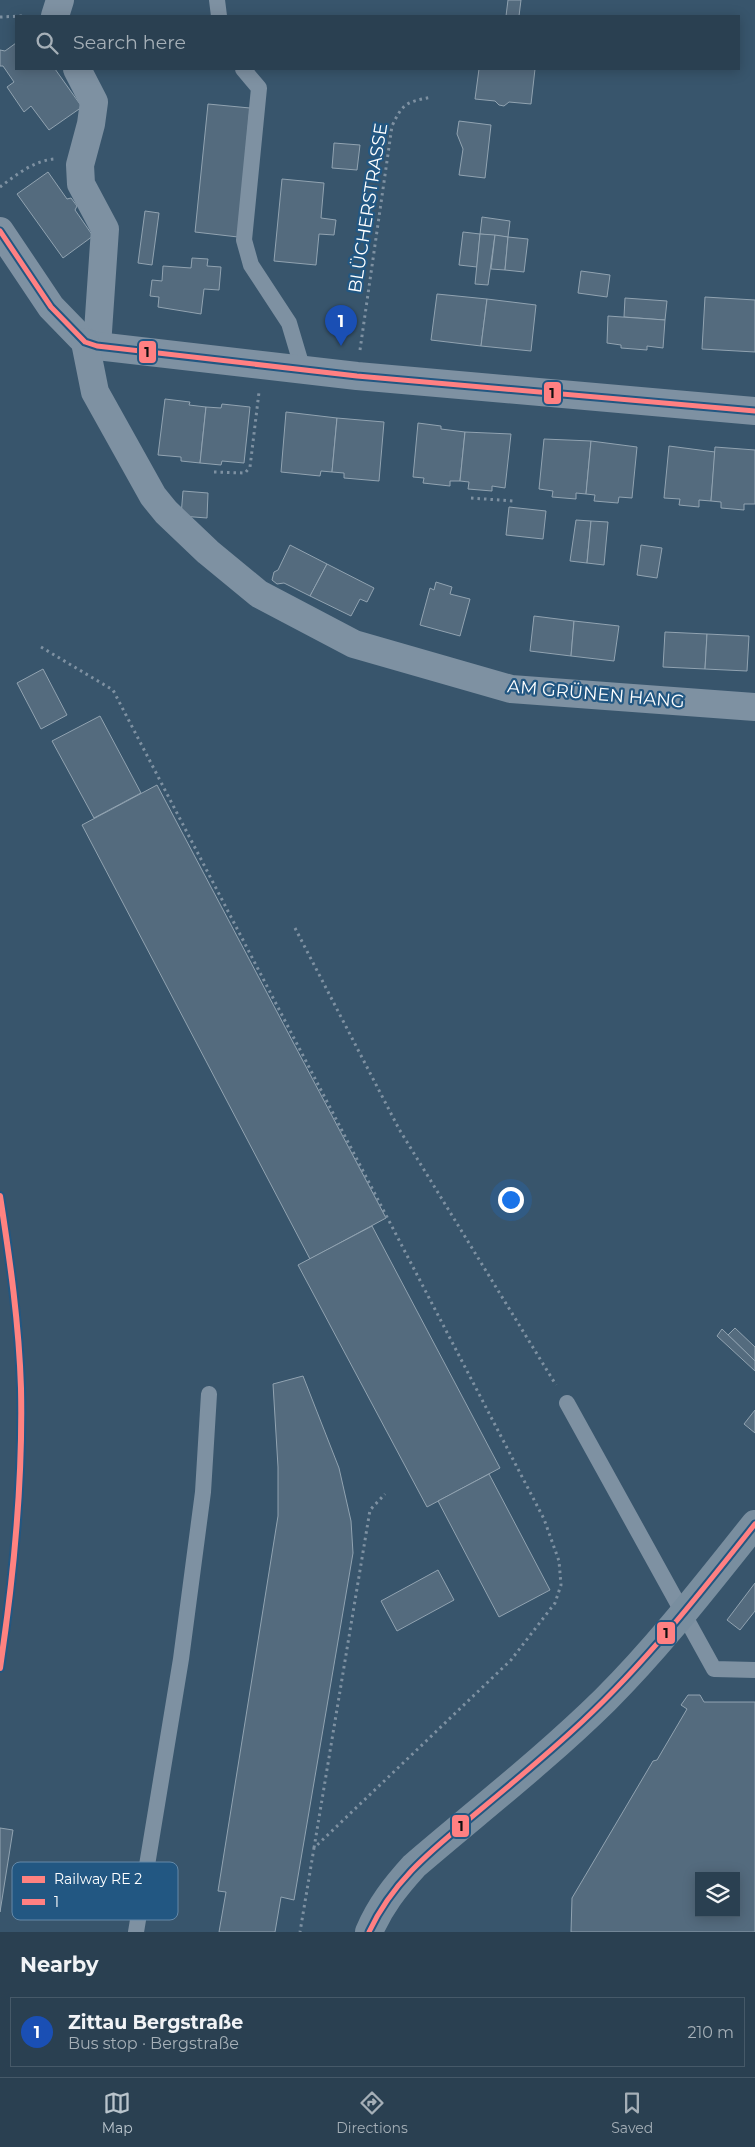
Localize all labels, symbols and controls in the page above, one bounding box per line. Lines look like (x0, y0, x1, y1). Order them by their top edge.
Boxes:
search box (15, 15, 740, 70)
icon: search (33, 29, 61, 57)
text: Search here (73, 31, 186, 54)
street label: BLÜCHERSTRASSE (344, 121, 392, 295)
pin: 1 (325, 305, 357, 346)
line badge: 1 (138, 340, 157, 364)
text: 1 (144, 343, 150, 361)
line badge: 1 (543, 381, 562, 405)
text: 1 (549, 384, 555, 402)
street label: AM GRÜNEN HANG (506, 675, 686, 713)
your location (498, 1187, 524, 1213)
line badge: 1 (656, 1621, 676, 1645)
text: 1 (663, 1624, 669, 1642)
line badge: 1 (451, 1814, 470, 1838)
text: 1 (458, 1817, 464, 1835)
legend (12, 1862, 178, 1920)
text: Railway RE 2 (54, 1870, 142, 1888)
map controls (695, 1872, 740, 1917)
button: layers (695, 1872, 740, 1917)
text: 1 (54, 1893, 59, 1911)
text: Nearby (20, 1952, 99, 1977)
text: Zittau Bergstraße (68, 2011, 243, 2034)
text: 1 (34, 2023, 40, 2042)
text: 210 m (687, 2023, 734, 2042)
text: Bus stop · Bergstraße (68, 2034, 239, 2053)
tab: Map (102, 2089, 133, 2137)
tab: Directions (336, 2089, 408, 2137)
tab: Saved (611, 2089, 653, 2137)

